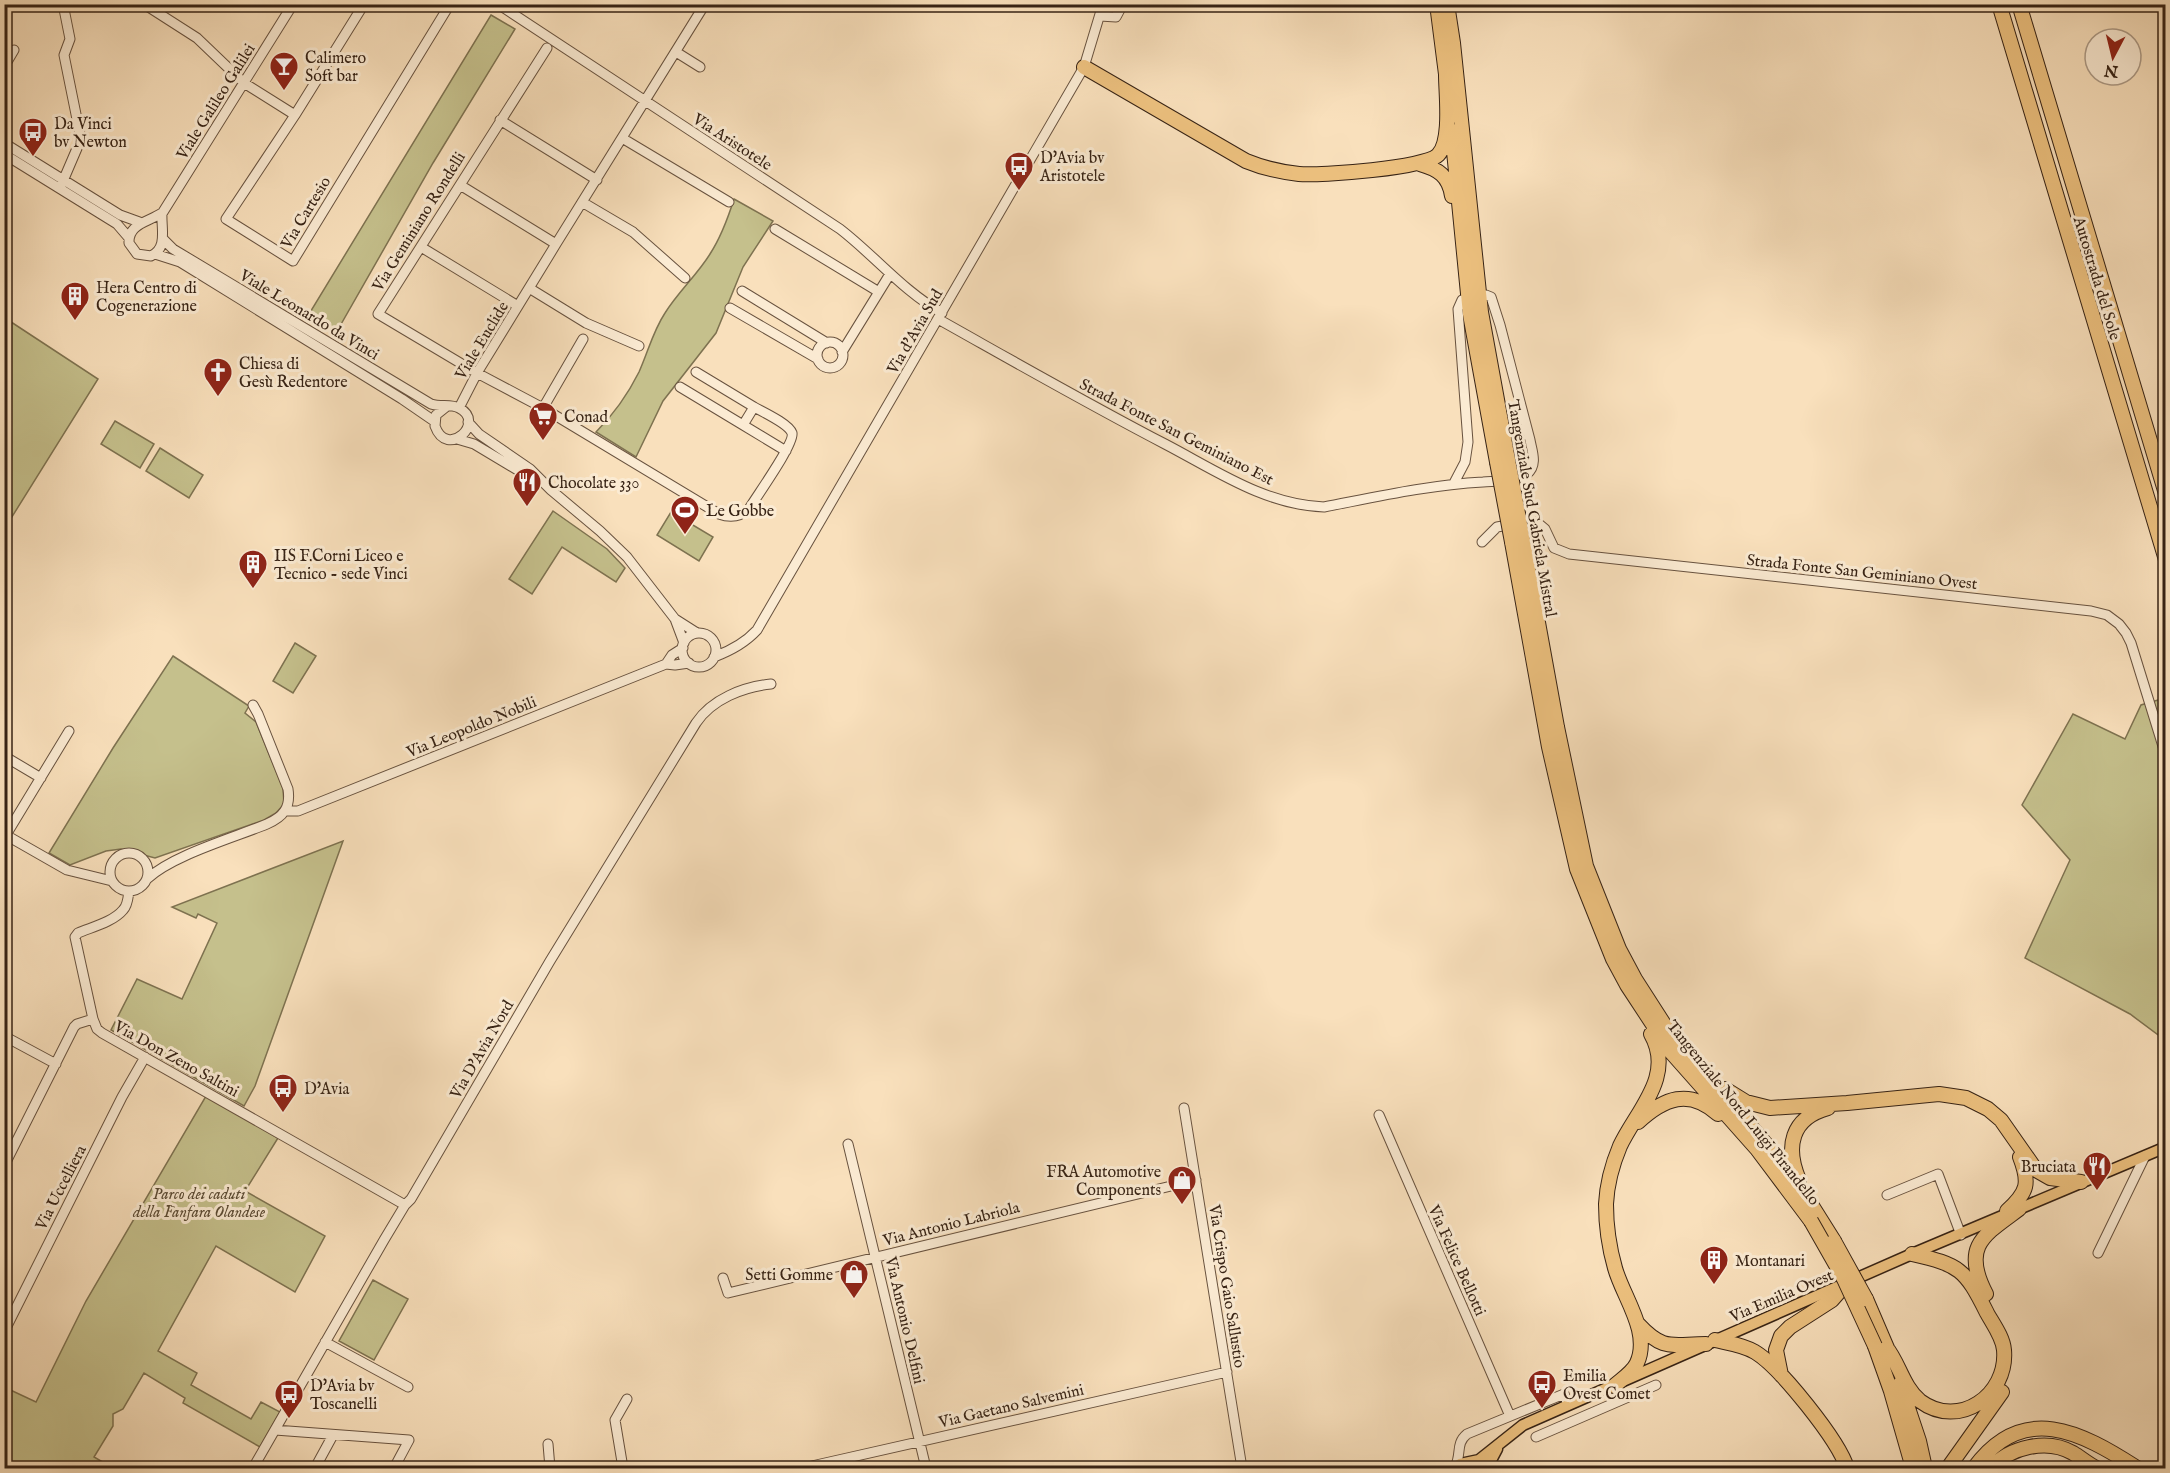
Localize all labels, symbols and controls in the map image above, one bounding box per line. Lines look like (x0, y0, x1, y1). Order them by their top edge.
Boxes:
north arrow (2083, 27, 2143, 87)
street label: Viale Galileo Galilei (172, 40, 260, 165)
place label: Calimero Soft bar (305, 49, 367, 87)
bar icon: Calimero Soft bar (268, 50, 300, 92)
text: N (2103, 59, 2120, 81)
street label: Via Aristotele (688, 109, 775, 176)
place label: Da Vinci bv Newton (54, 115, 127, 153)
bus stop icon: Da Vinci bv Newton (17, 116, 49, 158)
street label: Via Geminiano Rondelli (368, 149, 471, 296)
place label: D'Avia bv Aristotele (1039, 149, 1105, 187)
bus stop icon: D'Avia bv Aristotele (1003, 150, 1035, 192)
street label: Via Cartesio (277, 173, 336, 254)
street label: Autostrada del Sole (2067, 213, 2124, 343)
street label: Viale Leonardo da Vinci (235, 266, 382, 365)
place label: Hera Centro di Cogenerazione (96, 279, 197, 317)
building icon: Hera Centro di Cogenerazione (59, 280, 91, 322)
street label: Via d'Avia Sud (883, 286, 948, 379)
street label: Viale Euclide (451, 298, 514, 385)
place label: Chiesa di Gesù Redentore (239, 355, 348, 393)
church icon: Chiesa di Gesù Redentore (202, 356, 234, 398)
street label: Strada Fonte San Geminiano Est (1076, 375, 1277, 491)
street label: Tangenziale Sud Gabriela Mistral (1502, 398, 1560, 619)
supermarket icon: Conad (527, 400, 559, 442)
place label: Conad (564, 408, 608, 428)
restaurant icon: Chocolate 330 (511, 466, 543, 508)
place label: Chocolate 330 (548, 474, 640, 494)
sports icon: Le Gobbe (669, 494, 701, 536)
place label: Le Gobbe (706, 502, 774, 522)
place label: IIS F.Corni Liceo e Tecnico - sede Vinci (274, 547, 408, 585)
building icon: IIS F.Corni Liceo e Tecnico - sede Vinci (237, 548, 269, 590)
street label: Strada Fonte San Geminiano Ovest (1746, 551, 1979, 595)
street label: Via Leopoldo Nobili (403, 693, 540, 763)
street label: Via D'Avia Nord (446, 997, 519, 1104)
street label: Via Don Zeno Saltini (109, 1017, 242, 1102)
street label: Tangenziale Nord Luigi Pirandello (1662, 1017, 1824, 1210)
bus stop icon: D'Avia (267, 1072, 299, 1114)
place label: D'Avia (304, 1080, 349, 1100)
street label: Via Uccelliera (31, 1142, 92, 1235)
restaurant icon: Bruciata (2081, 1150, 2113, 1192)
place label: Bruciata (2021, 1158, 2076, 1178)
place label: FRA Automotive Components (1046, 1163, 1161, 1201)
shop icon: FRA Automotive Components (1166, 1164, 1198, 1206)
park label: Parco dei caduti della Fanfara Olandese (132, 1185, 266, 1223)
street label: Via Antonio Labriola (880, 1198, 1022, 1252)
street label: Via Felice Bellotti (1422, 1201, 1490, 1319)
street label: Via Crispo Gaio Sallustio (1203, 1202, 1249, 1370)
building icon: Montanari (1698, 1244, 1730, 1286)
place label: Montanari (1735, 1252, 1805, 1272)
street label: Via Antonio Delfini (879, 1254, 928, 1386)
shop icon: Setti Gomme (838, 1258, 870, 1300)
place label: Setti Gomme (745, 1266, 833, 1286)
street label: Via Emilia Ovest (1726, 1266, 1837, 1328)
place label: Emilia Ovest Comet (1563, 1367, 1651, 1405)
bus stop icon: Emilia Ovest Comet (1526, 1368, 1558, 1410)
place label: D'Avia bv Toscanelli (310, 1377, 377, 1415)
bus stop icon: D'Avia bv Toscanelli (273, 1378, 305, 1420)
street label: Via Gaetano Salvemini (936, 1381, 1086, 1434)

